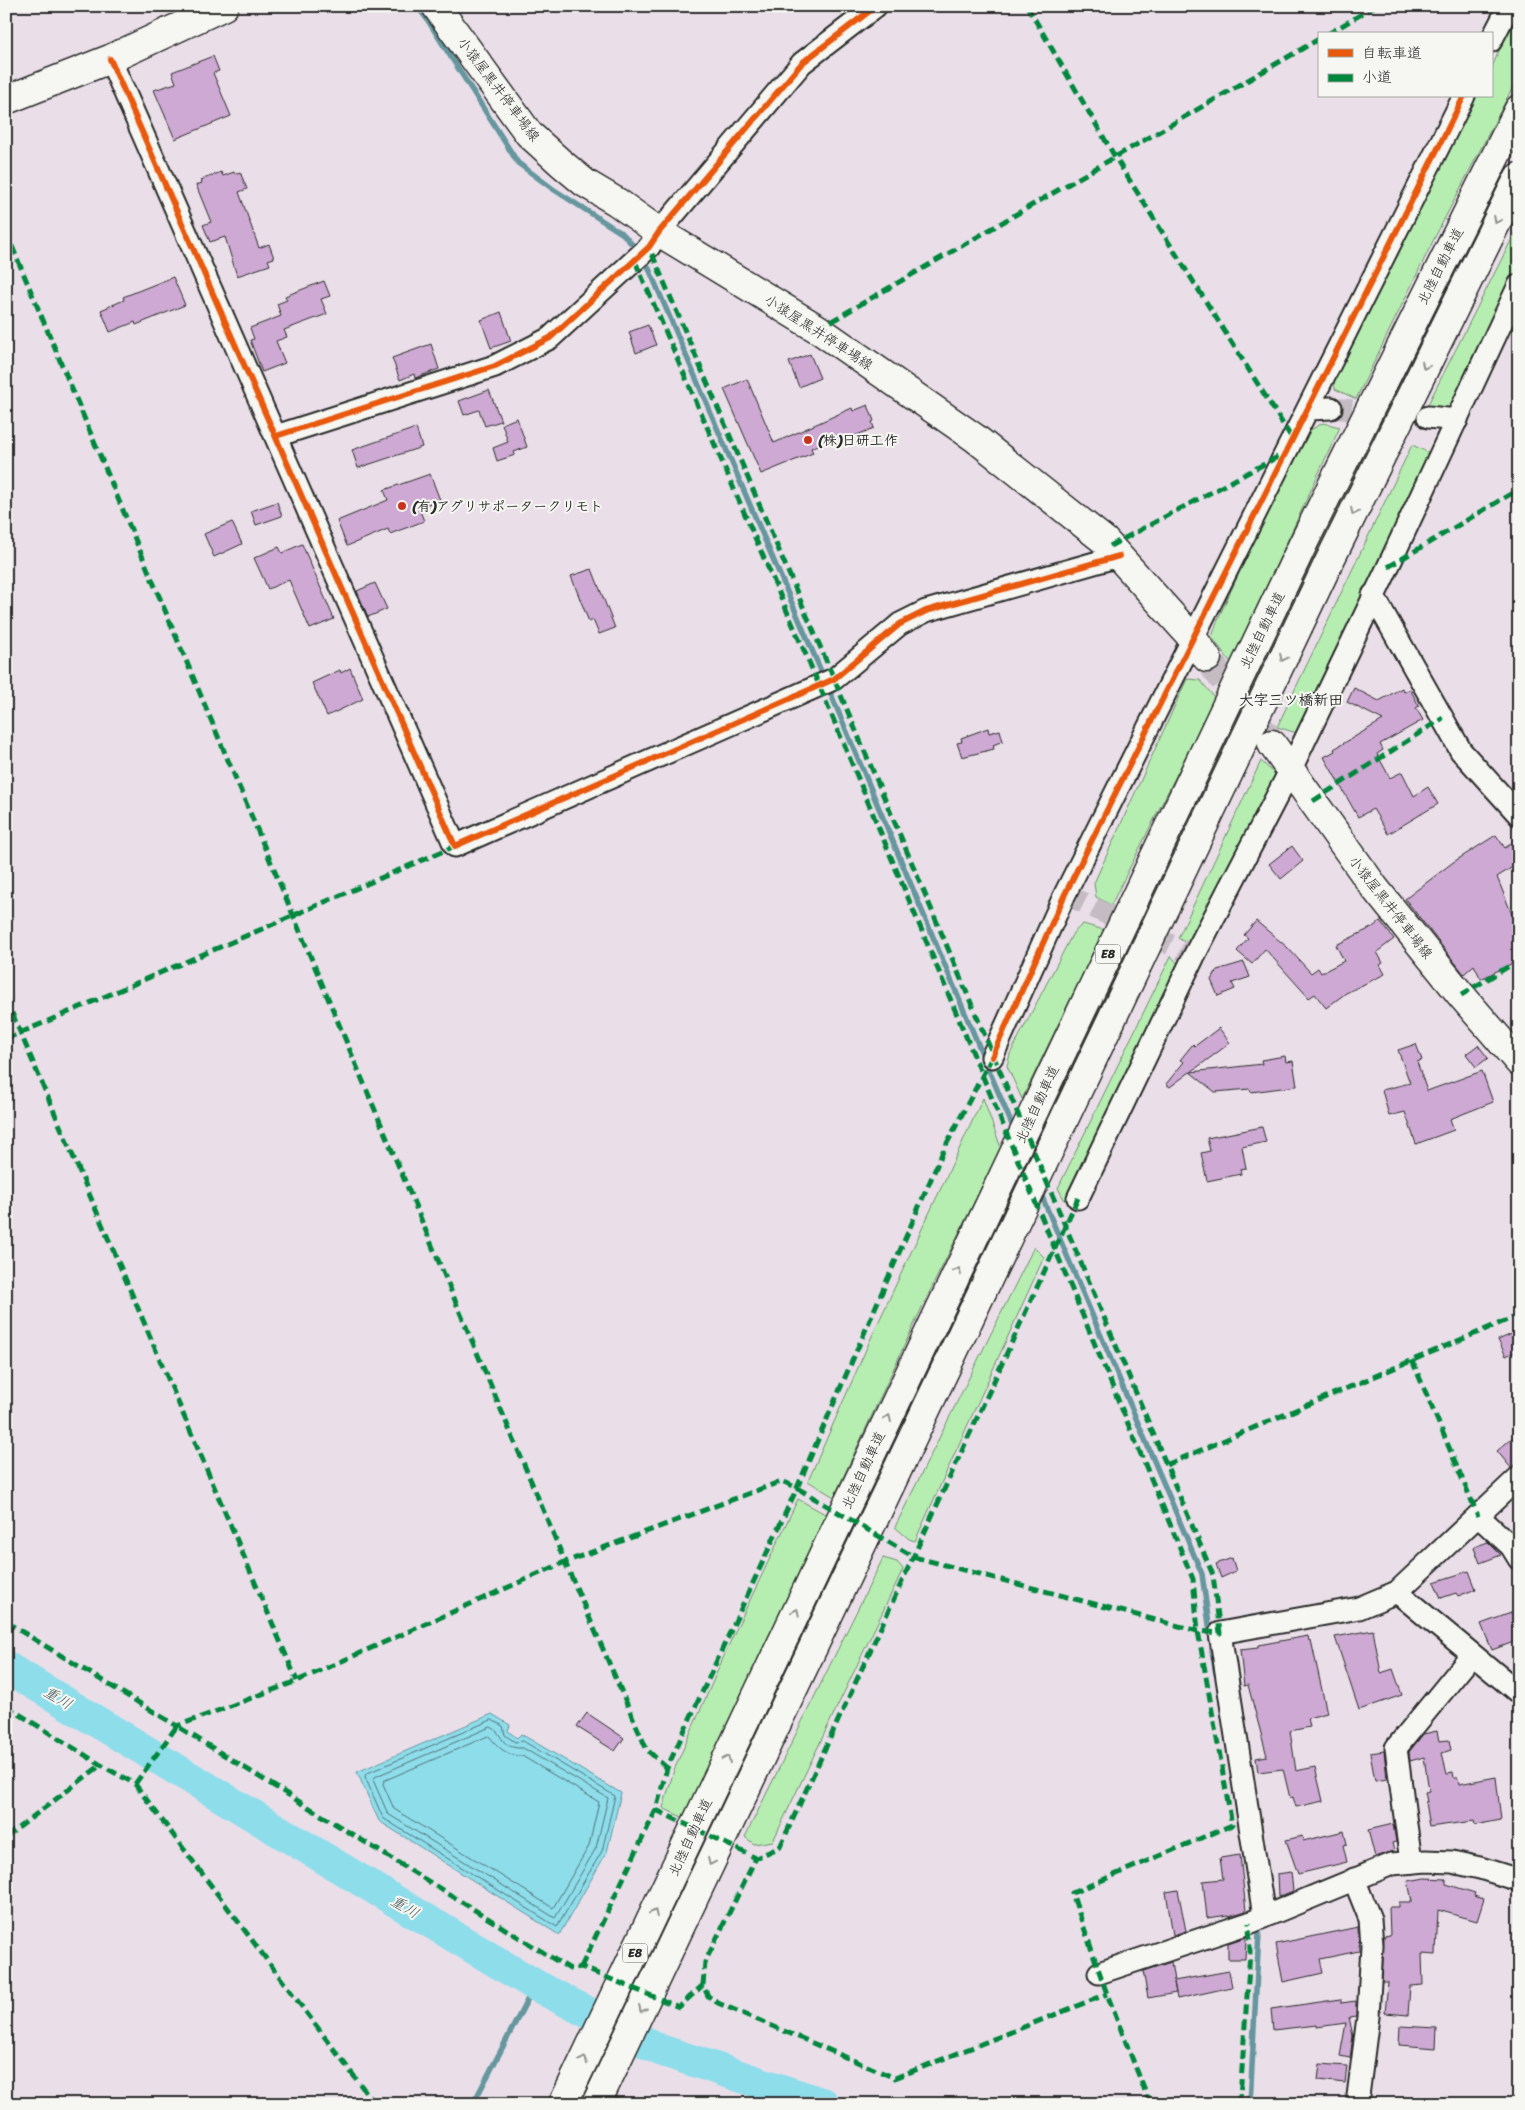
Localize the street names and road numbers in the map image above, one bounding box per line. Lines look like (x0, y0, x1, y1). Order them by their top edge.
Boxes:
street label: 小猿屋黒井停車場線 (451, 31, 546, 147)
street label: 北陸自動車道 (1410, 223, 1471, 309)
street label: 小猿屋黒井停車場線 (759, 288, 878, 377)
street label: 北陸自動車道 (1233, 587, 1292, 673)
street label: 小猿屋黒井停車場線 (1342, 850, 1439, 965)
road number: E8 (1096, 944, 1120, 964)
street label: 北陸自動車道 (1008, 1061, 1067, 1148)
street label: 北陸自動車道 (834, 1427, 893, 1514)
street label: 北陸自動車道 (661, 1794, 720, 1881)
road number: E8 (622, 1944, 648, 1962)

